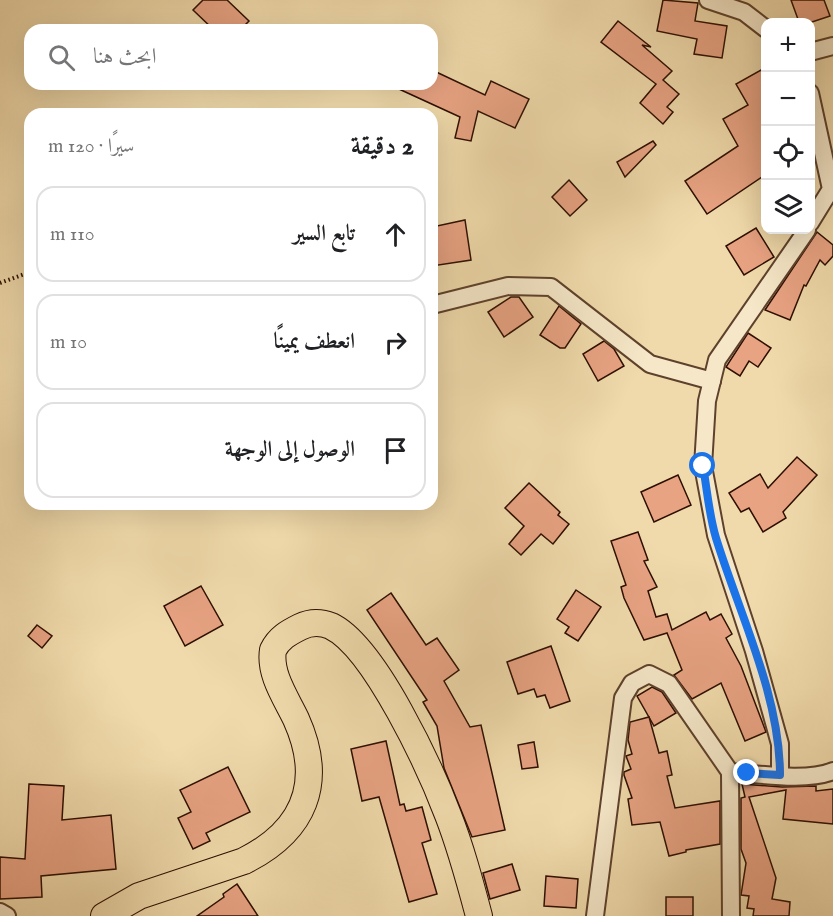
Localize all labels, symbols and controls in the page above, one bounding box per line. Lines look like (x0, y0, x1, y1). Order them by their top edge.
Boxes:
map controls (761, 18, 815, 234)
button: + (761, 18, 815, 72)
search box (24, 24, 438, 90)
icon: search (45, 41, 78, 74)
text: ابحث هنا (93, 43, 156, 71)
button: − (761, 72, 815, 126)
button: locate (761, 126, 815, 180)
text: 2 دقيقة (351, 130, 414, 163)
text: سيرًا · 120 m (48, 134, 134, 159)
button: layers (761, 180, 815, 234)
icon: ahead (379, 218, 412, 251)
text: تابع السير (293, 220, 355, 248)
text: 110 m (50, 222, 94, 247)
icon: right (379, 326, 412, 359)
text: انعطف يمينًا (274, 328, 355, 356)
text: 10 m (50, 330, 87, 355)
icon: arrive (379, 434, 412, 467)
text: الوصول إلى الوجهة (225, 436, 355, 464)
route start (689, 452, 715, 478)
route end (733, 759, 759, 785)

